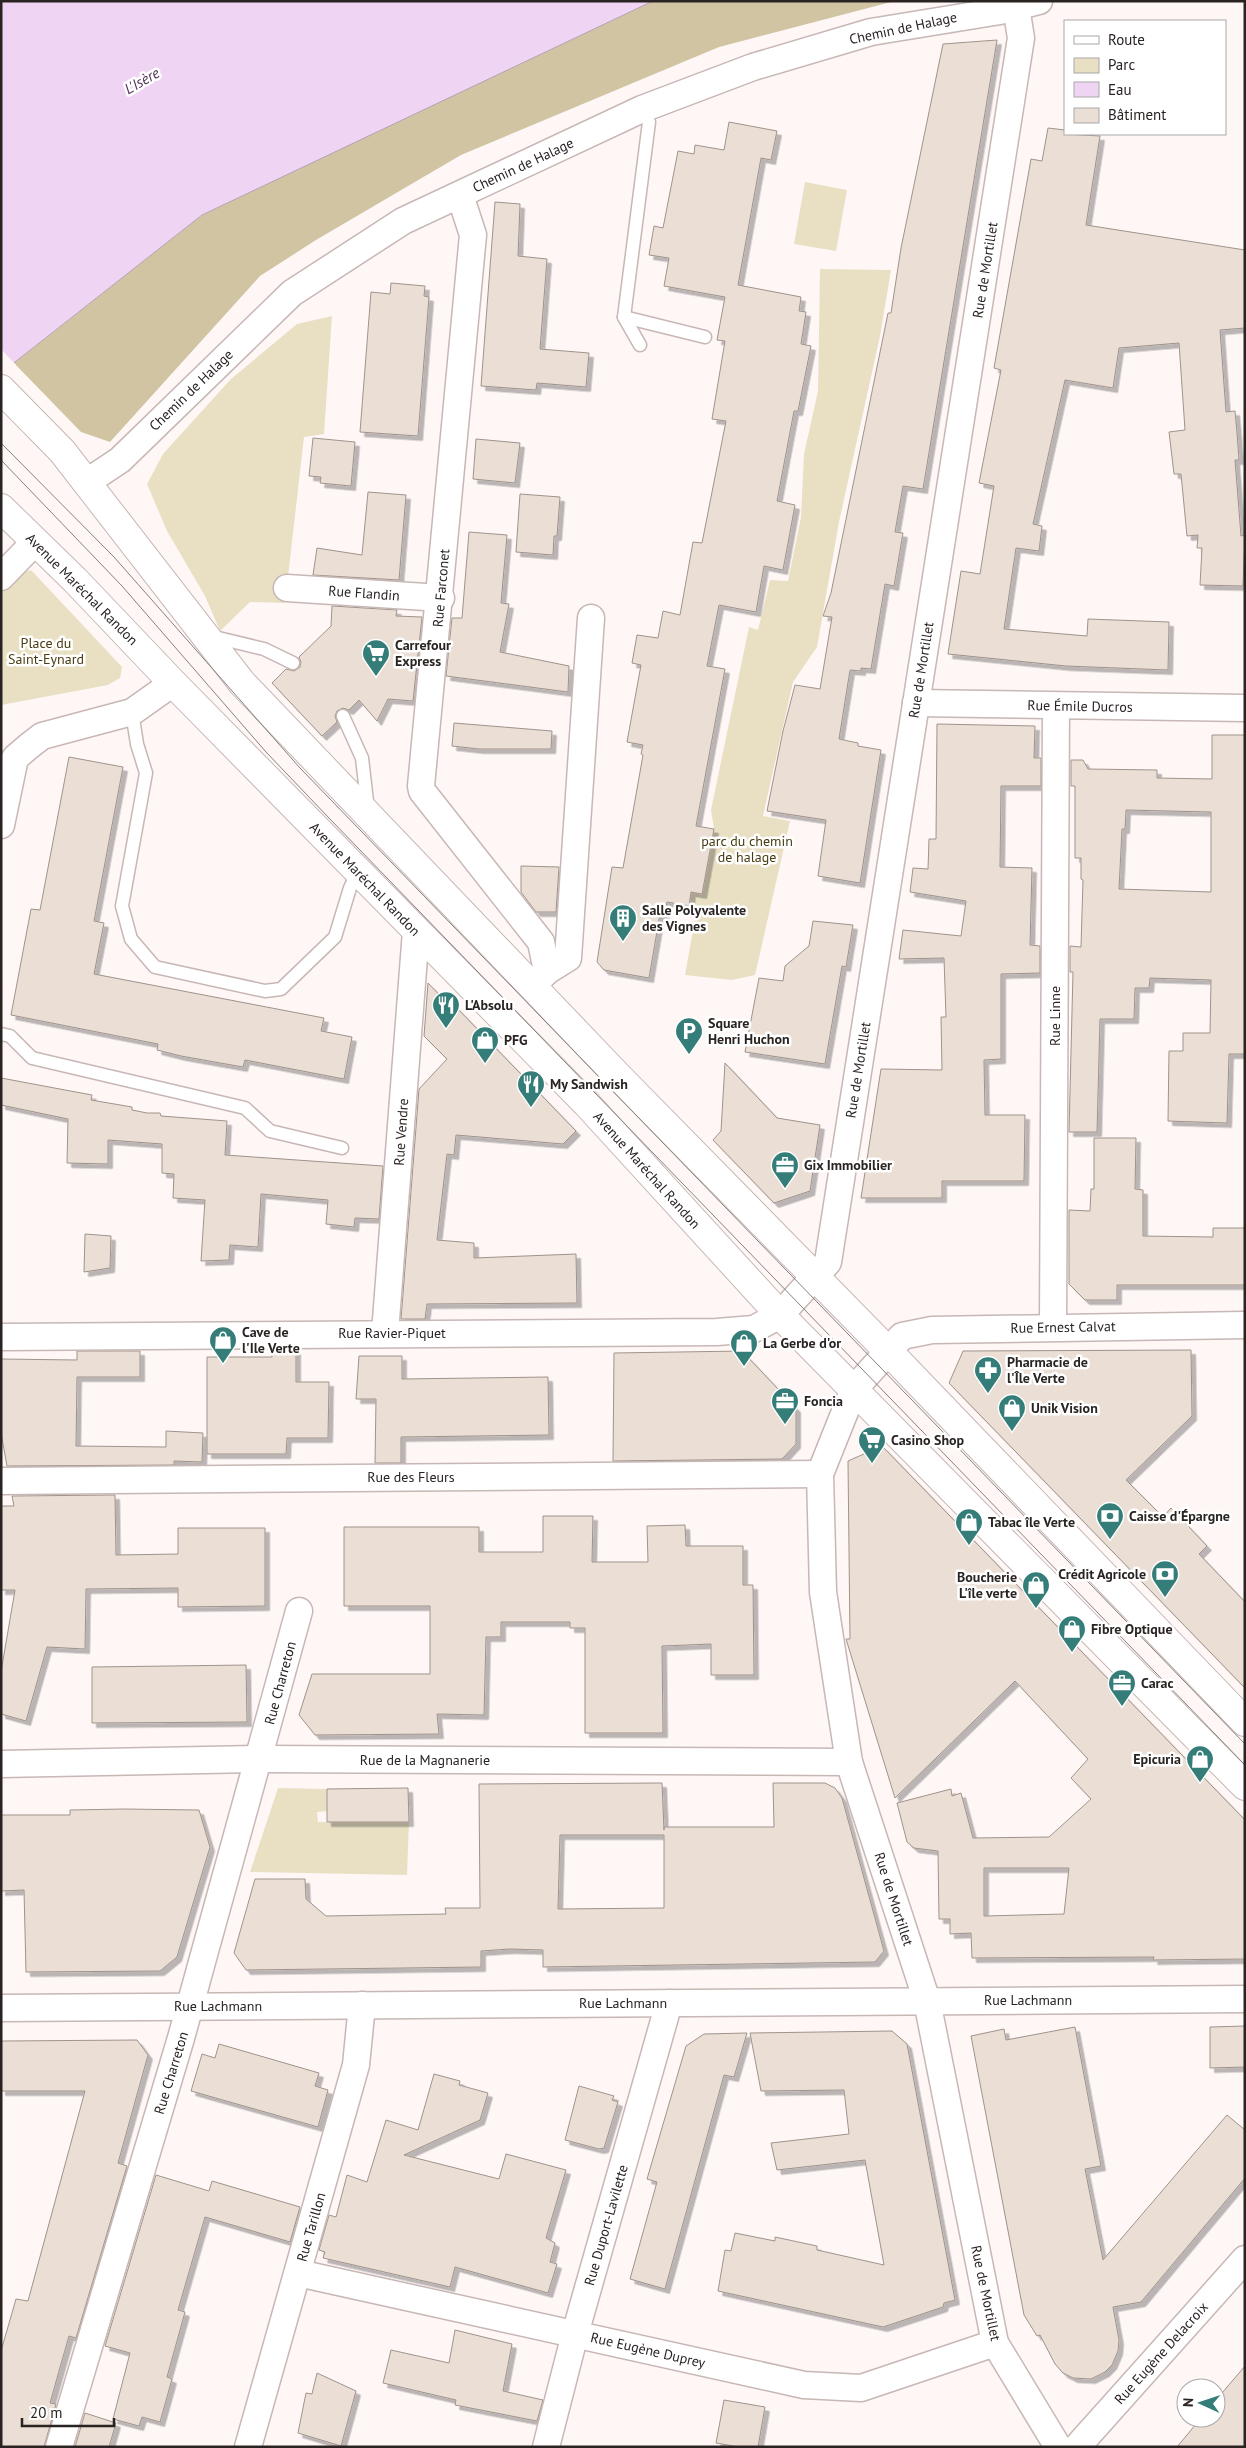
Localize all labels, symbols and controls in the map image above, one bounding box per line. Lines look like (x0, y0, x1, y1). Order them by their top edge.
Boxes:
street label: Chemin de Halage (847, 8, 959, 48)
legend (1064, 20, 1226, 135)
text: Route (1108, 30, 1145, 49)
text: Parc (1108, 55, 1135, 74)
water label: L'Isère (121, 63, 163, 98)
text: Eau (1108, 80, 1132, 99)
text: Bâtiment (1108, 105, 1166, 124)
street label: Chemin de Halage (469, 134, 577, 196)
street label: Rue de Mortillet (969, 220, 1002, 319)
street label: Chemin de Halage (145, 345, 237, 435)
street label: Avenue Maréchal Randon (22, 529, 142, 649)
street label: Rue Farconet (429, 548, 453, 628)
street label: Rue Flandin (328, 582, 400, 604)
street label: Rue de Mortillet (905, 620, 938, 719)
park label: Place du Saint-Eynard (8, 634, 84, 668)
place label: Carrefour Express (395, 636, 451, 670)
supermarket icon: Carrefour Express (361, 638, 391, 677)
street label: Rue Émile Ducros (1027, 696, 1133, 716)
street label: Avenue Maréchal Randon (306, 818, 424, 940)
park label: parc du chemin de halage (701, 832, 793, 866)
place label: Salle Polyvalente des Vignes (642, 901, 746, 935)
building icon: Salle Polyvalente des Vignes (608, 903, 638, 942)
street label: Rue Linne (1046, 986, 1064, 1046)
restaurant icon: L'Absolu (431, 990, 461, 1029)
place label: L'Absolu (465, 996, 513, 1014)
place label: Square Henri Huchon (708, 1014, 790, 1048)
parking icon: Square Henri Huchon (674, 1016, 704, 1055)
street label: Rue de Mortillet (842, 1020, 875, 1119)
shop icon: PFG (470, 1025, 500, 1064)
place label: PFG (504, 1031, 528, 1049)
restaurant icon: My Sandwish (516, 1069, 546, 1108)
place label: My Sandwish (550, 1075, 628, 1093)
street label: Rue Vendre (390, 1098, 412, 1166)
street label: Avenue Maréchal Randon (590, 1108, 704, 1232)
office icon: Gix Immobilier (770, 1150, 800, 1189)
place label: Gix Immobilier (804, 1156, 892, 1174)
street label: Rue Ernest Calvat (1010, 1317, 1116, 1337)
place label: Cave de l'Ile Verte (242, 1323, 300, 1357)
street label: Rue Ravier-Piquet (338, 1324, 446, 1342)
shop icon: Cave de l'Ile Verte (208, 1325, 238, 1364)
shop icon: La Gerbe d'or (729, 1328, 759, 1367)
place label: La Gerbe d'or (763, 1334, 841, 1352)
place label: Pharmacie de l'Île Verte (1007, 1353, 1088, 1387)
pharmacy icon: Pharmacie de l'Île Verte (973, 1355, 1003, 1394)
office icon: Foncia (770, 1386, 800, 1425)
place label: Foncia (804, 1392, 843, 1410)
shop icon: Unik Vision (997, 1393, 1027, 1432)
place label: Unik Vision (1031, 1399, 1098, 1417)
supermarket icon: Casino Shop (857, 1425, 887, 1464)
place label: Casino Shop (891, 1431, 965, 1449)
street label: Rue des Fleurs (367, 1468, 455, 1486)
bank icon: Caisse d'Épargne (1095, 1501, 1125, 1540)
shop icon: Tabac île Verte (954, 1507, 984, 1546)
place label: Caisse d'Épargne (1129, 1507, 1230, 1525)
place label: Tabac île Verte (988, 1513, 1075, 1531)
bank icon: Crédit Agricole (1150, 1559, 1180, 1598)
place label: Crédit Agricole (1058, 1565, 1146, 1583)
place label: Boucherie L'île verte (957, 1568, 1017, 1602)
shop icon: Boucherie L'île verte (1021, 1570, 1051, 1609)
shop icon: Fibre Optique (1057, 1614, 1087, 1653)
place label: Fibre Optique (1091, 1620, 1173, 1638)
street label: Rue Charreton (260, 1639, 300, 1727)
office icon: Carac (1107, 1668, 1137, 1707)
place label: Carac (1141, 1674, 1174, 1692)
shop icon: Epicuria (1185, 1744, 1215, 1783)
place label: Epicuria (1133, 1750, 1181, 1768)
street label: Rue de la Magnanerie (360, 1751, 490, 1769)
street label: Rue de Mortillet (870, 1850, 918, 1948)
street label: Rue Lachmann (984, 1991, 1072, 2009)
street label: Rue Lachmann (579, 1994, 667, 2012)
street label: Rue Lachmann (174, 1997, 262, 2015)
street label: Rue Charreton (150, 2029, 192, 2117)
street label: Rue Duport-Lavilette (580, 2162, 632, 2288)
street label: Rue Tarillon (293, 2190, 329, 2264)
street label: Rue de Mortillet (967, 2244, 1005, 2343)
street label: Rue Eugène Delacroix (1110, 2298, 1212, 2408)
street label: Rue Eugène Duprey (589, 2328, 708, 2372)
north arrow (1176, 2378, 1226, 2428)
scale bar (22, 2396, 115, 2428)
text: N (1179, 2397, 1197, 2407)
text: 20 m (30, 2403, 63, 2422)

